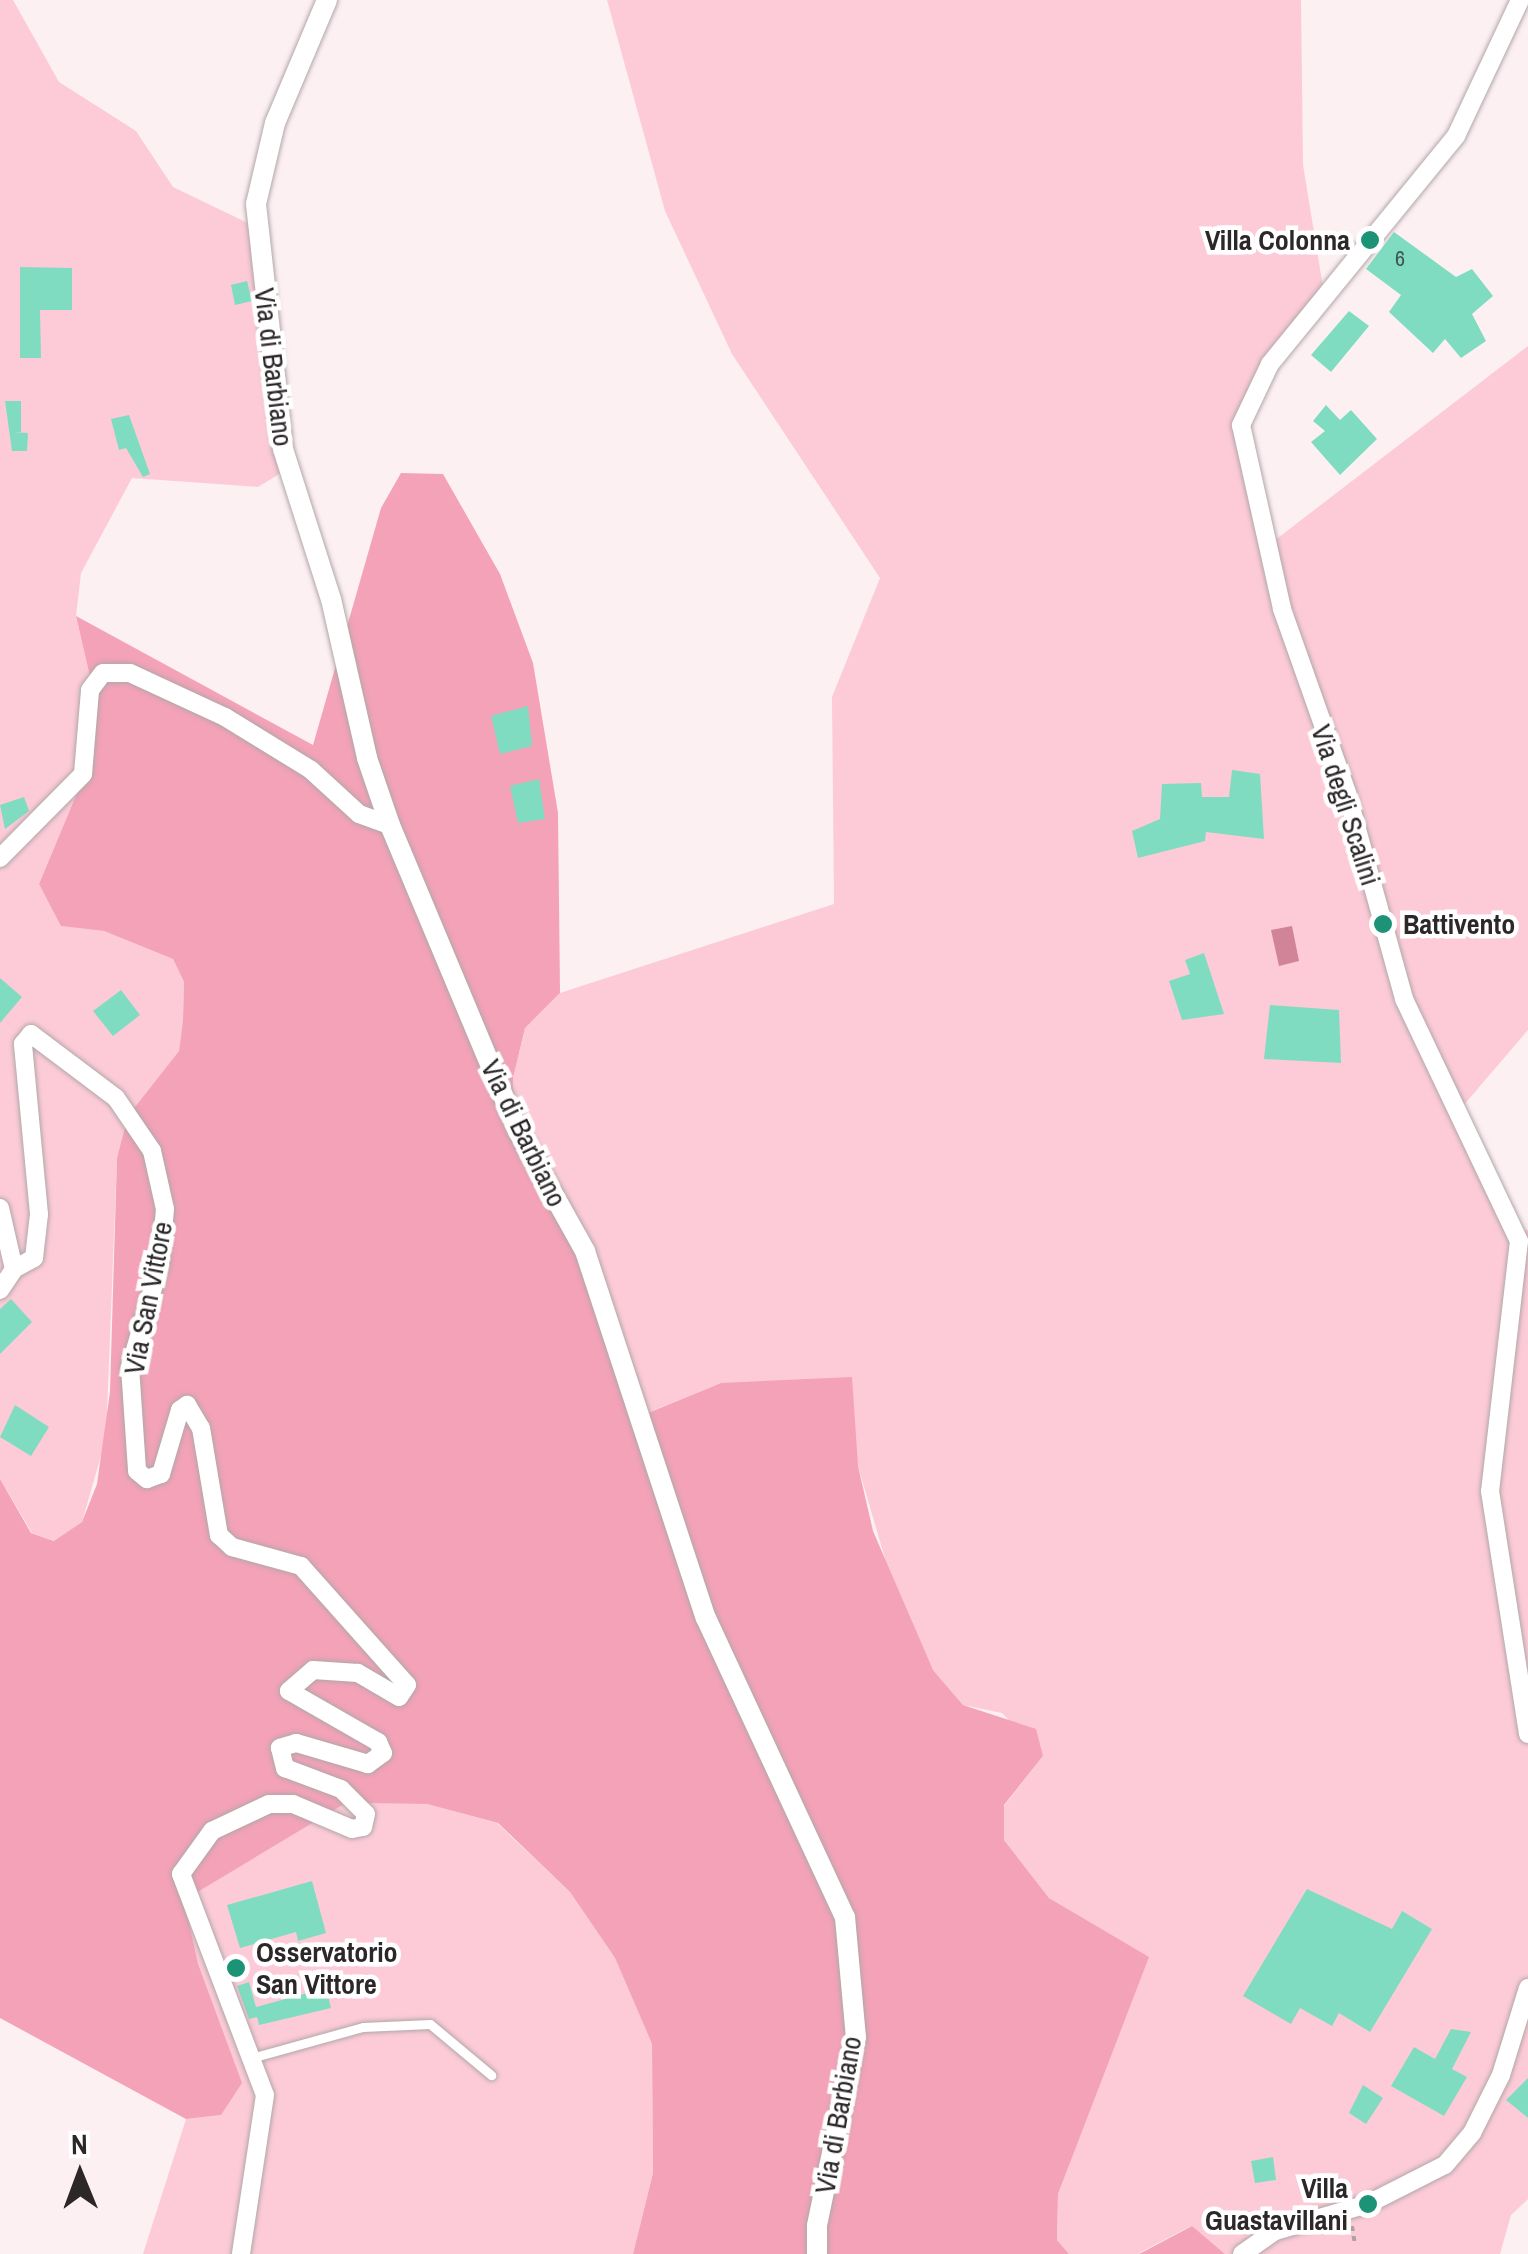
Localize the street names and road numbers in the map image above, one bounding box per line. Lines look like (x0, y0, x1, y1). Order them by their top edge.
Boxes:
street label: Via di Barbiano (248, 286, 300, 448)
street label: Via degli Scalini (1304, 720, 1388, 890)
street label: Via di Barbiano (474, 1054, 574, 1212)
street label: Via San Vittore (117, 1219, 179, 1377)
street label: Via di Barbiano (808, 2034, 868, 2196)

